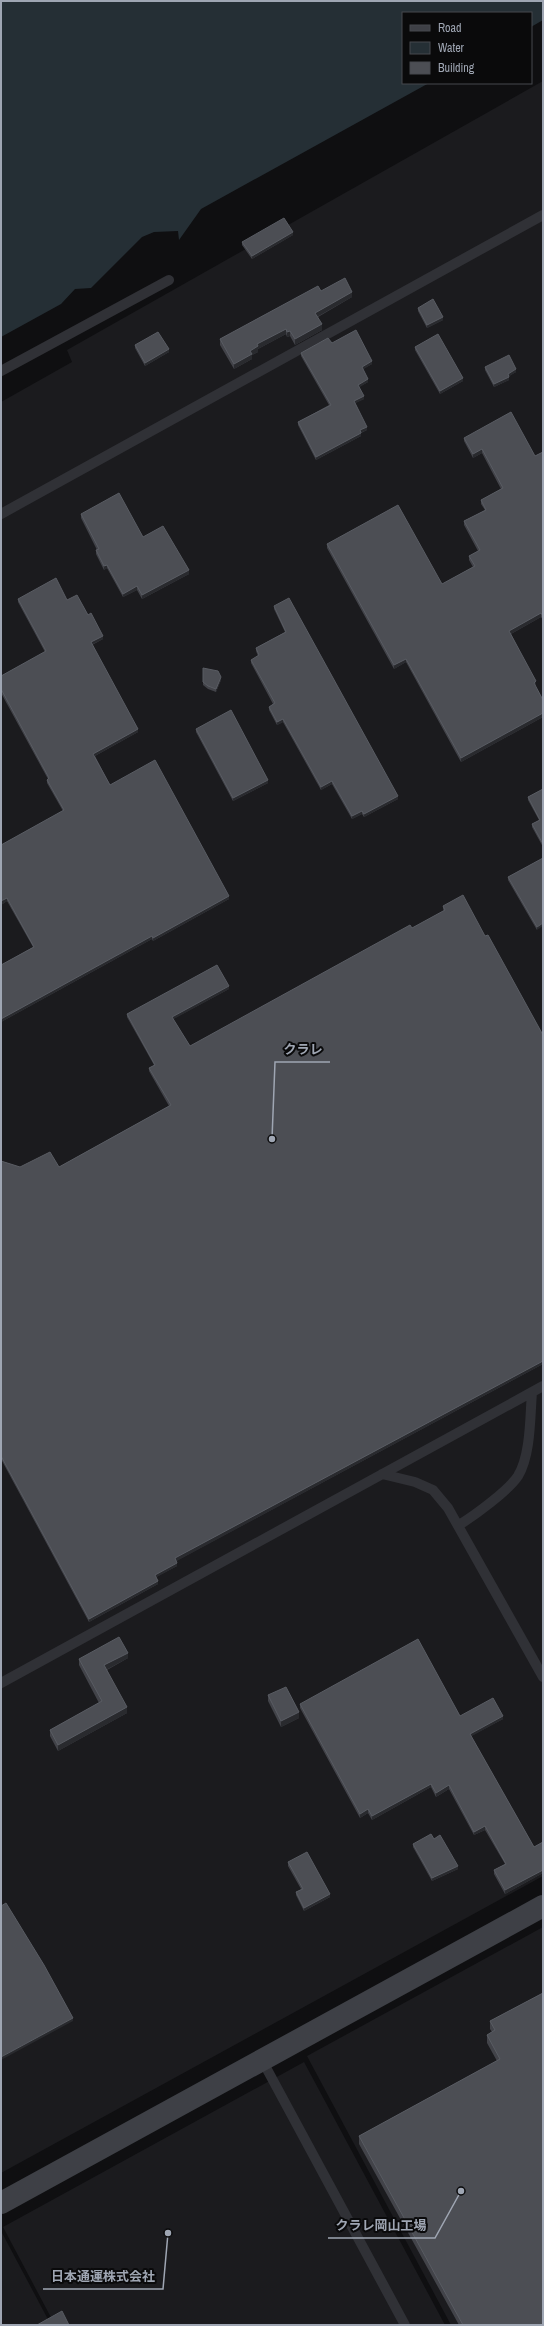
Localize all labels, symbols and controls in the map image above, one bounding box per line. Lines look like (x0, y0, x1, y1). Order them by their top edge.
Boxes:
legend (402, 12, 532, 84)
text: Road (438, 20, 462, 36)
text: Water (438, 40, 465, 56)
text: Building (438, 60, 475, 76)
callout: クラレ (275, 1037, 330, 1062)
text: クラレ (283, 1041, 323, 1058)
callout: クラレ岡山工場 (328, 2213, 435, 2238)
text: クラレ岡山工場 (335, 2217, 427, 2234)
callout: 日本通運株式会社 (43, 2264, 163, 2289)
text: 日本通運株式会社 (51, 2268, 155, 2285)

